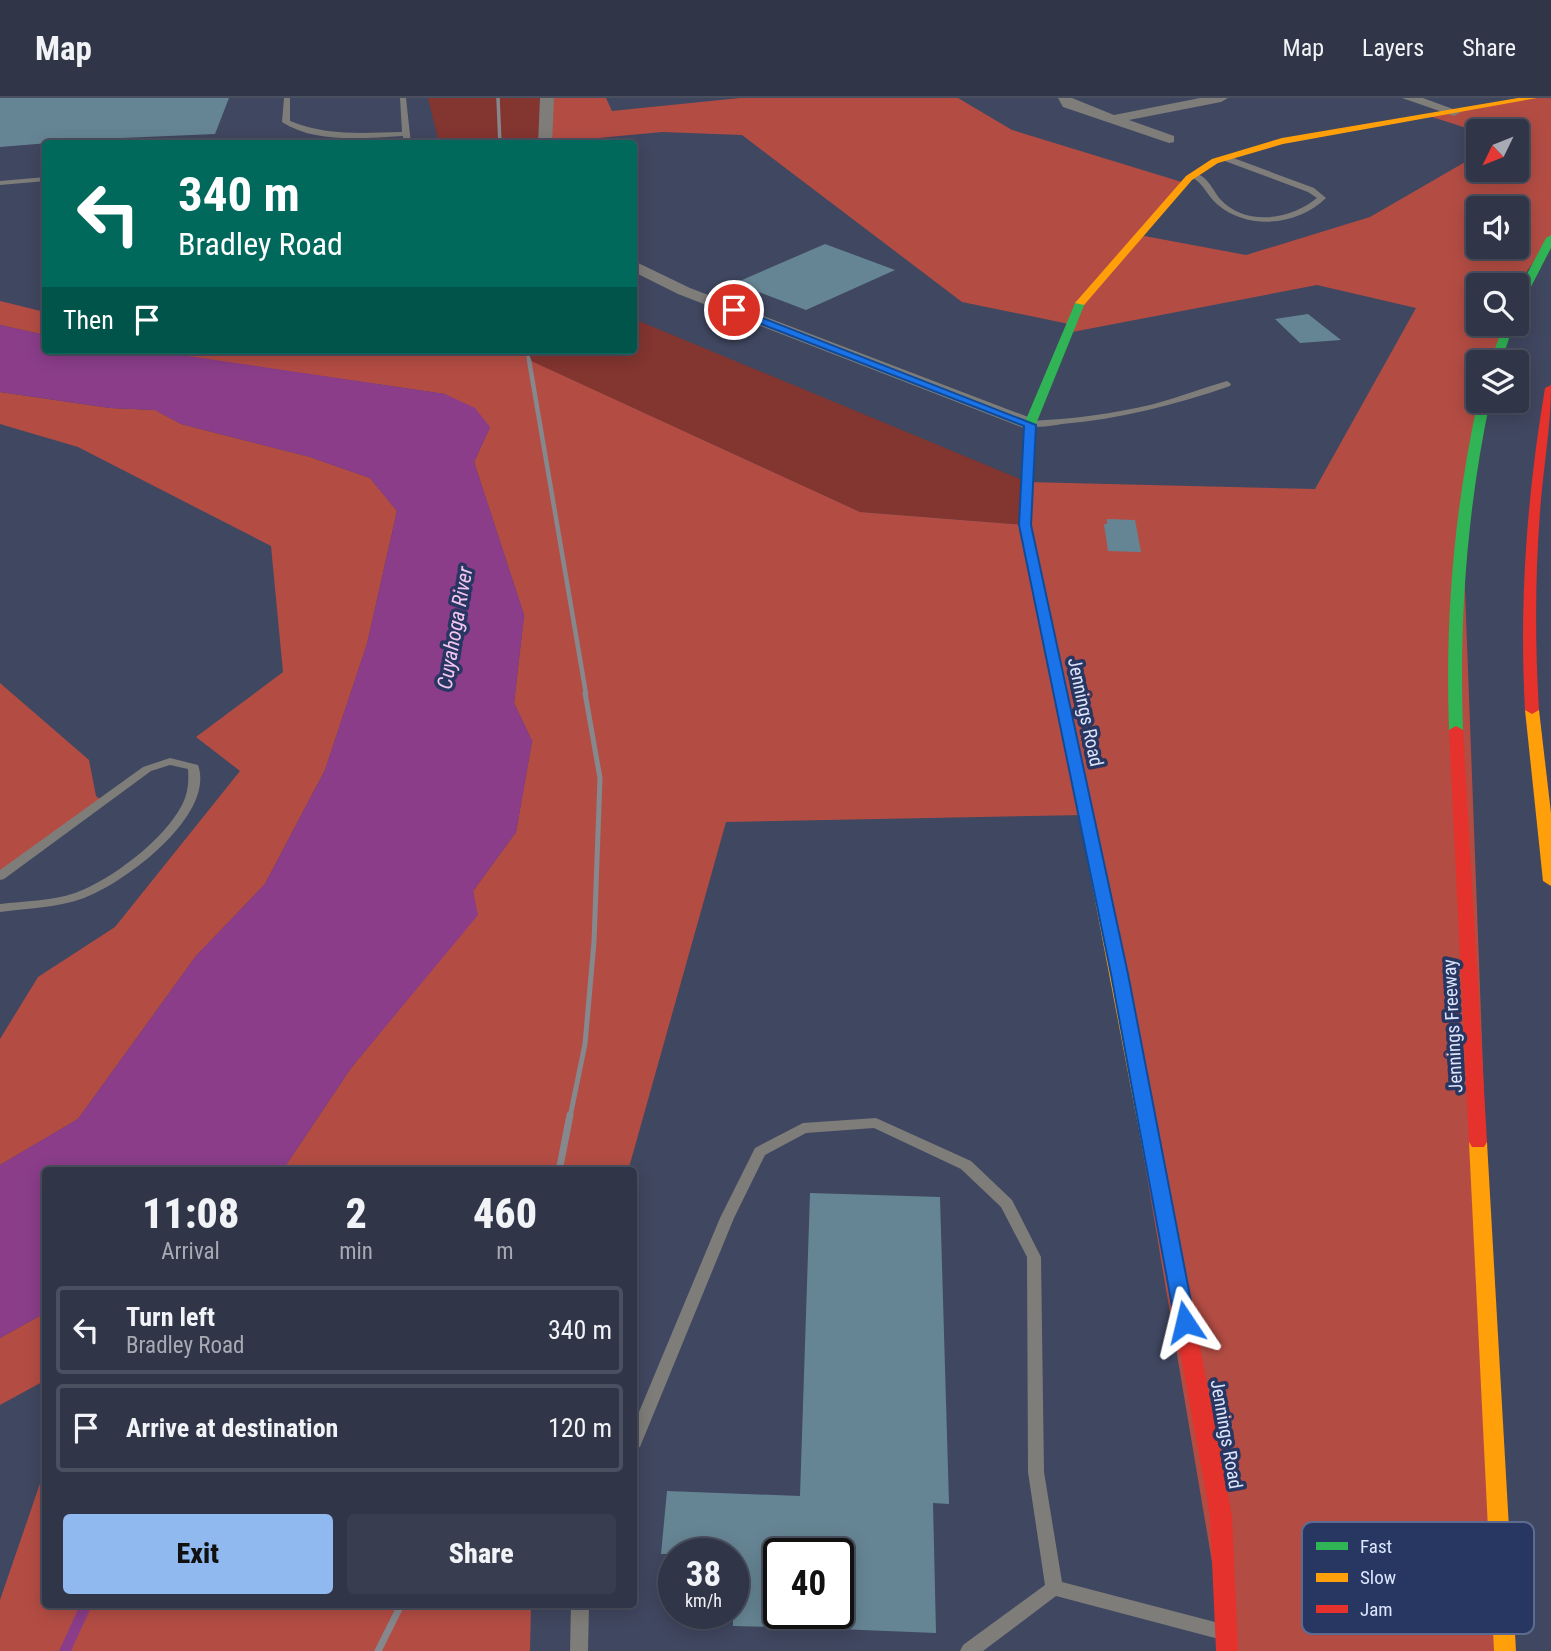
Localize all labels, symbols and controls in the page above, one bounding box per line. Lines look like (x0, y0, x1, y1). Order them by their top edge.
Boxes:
text: Map (35, 29, 92, 68)
text: Map (1283, 34, 1324, 62)
text: Layers (1362, 34, 1424, 62)
text: Share (1462, 34, 1516, 62)
north arrow (1466, 119, 1530, 182)
map controls (1466, 119, 1529, 413)
text: 340 m (178, 166, 300, 223)
icon: left (63, 168, 154, 259)
button: sound (1466, 196, 1529, 259)
text: Bradley Road (178, 225, 343, 263)
button: search (1466, 273, 1529, 336)
pin (704, 280, 764, 340)
icon: arrive (715, 291, 753, 329)
icon: arrive (128, 301, 166, 339)
text: Then (63, 305, 114, 335)
button: layers (1466, 350, 1529, 413)
water label: Cuyahoga River (432, 564, 478, 691)
street label: Jennings Road (1063, 656, 1108, 769)
street label: Jennings Freeway (1438, 958, 1467, 1093)
text: 11:08 (142, 1189, 239, 1238)
text: 2 (345, 1189, 367, 1238)
text: 460 (473, 1189, 537, 1238)
text: Arrival (161, 1238, 220, 1265)
text: min (339, 1238, 373, 1265)
text: m (496, 1238, 514, 1265)
position arrow (1148, 1285, 1222, 1359)
text: Turn left (126, 1302, 215, 1332)
icon: left (67, 1311, 105, 1349)
text: 340 m (548, 1315, 612, 1345)
text: Bradley Road (126, 1332, 245, 1359)
street label: Jennings Road (1206, 1378, 1247, 1491)
icon: arrive (67, 1409, 105, 1447)
text: Arrive at destination (126, 1413, 338, 1443)
text: 120 m (548, 1413, 612, 1443)
button: Exit (63, 1514, 333, 1594)
button: Share (347, 1514, 616, 1594)
legend (1302, 1522, 1534, 1634)
text: Fast (1360, 1535, 1392, 1558)
speed limit sign: 40 (763, 1538, 854, 1629)
text: 38 (686, 1554, 721, 1595)
text: Slow (1360, 1566, 1396, 1589)
text: km/h (685, 1590, 722, 1611)
text: Jam (1360, 1598, 1393, 1621)

